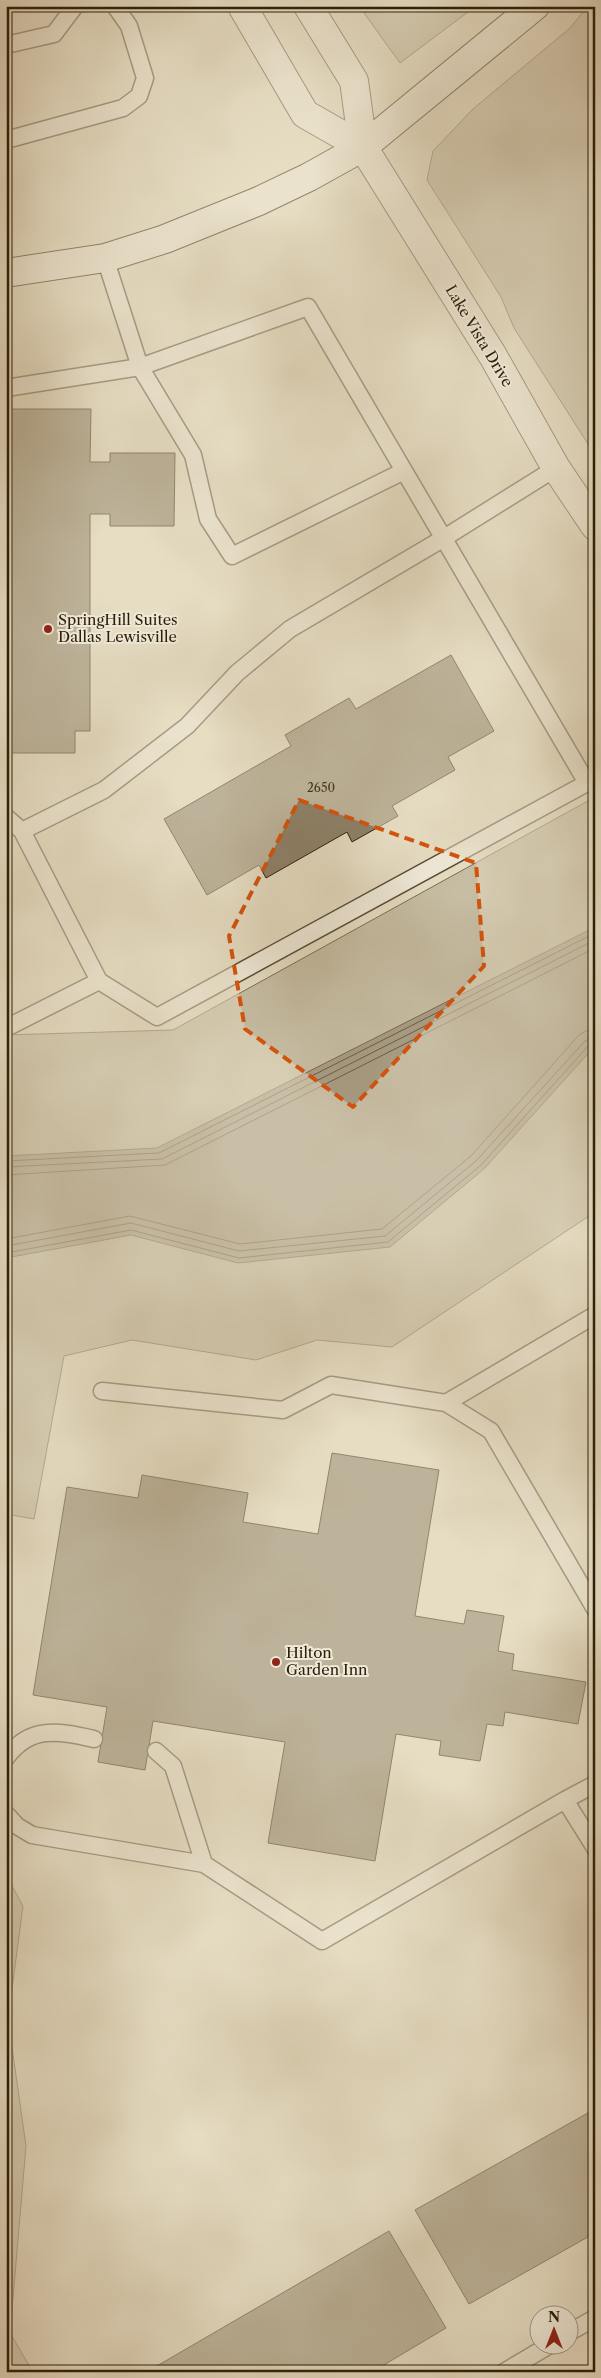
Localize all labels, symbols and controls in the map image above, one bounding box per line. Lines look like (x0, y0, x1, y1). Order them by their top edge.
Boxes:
street label: Lake Vista Drive (442, 281, 517, 390)
place label: SpringHill Suites Dallas Lewisville (58, 610, 178, 646)
marker: SpringHill Suites Dallas Lewisville (42, 623, 54, 635)
house number: 2650 (307, 780, 335, 795)
place label: Hilton Garden Inn (286, 1643, 368, 1679)
marker: Hilton Garden Inn (270, 1656, 282, 1668)
north arrow (528, 2306, 578, 2356)
text: N (548, 2308, 560, 2326)

